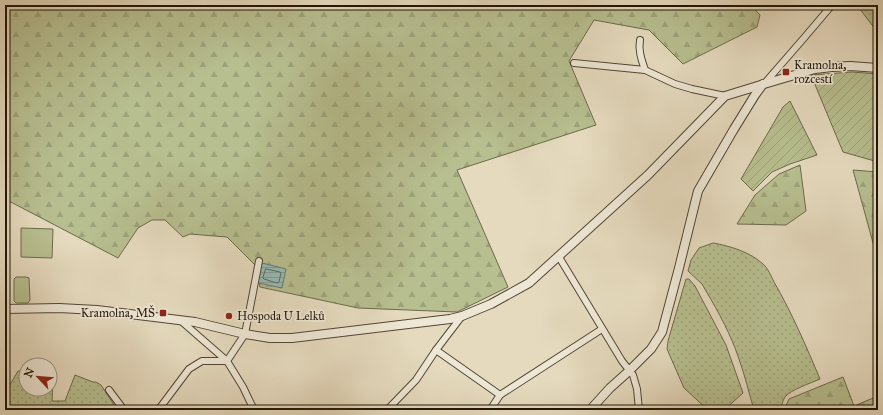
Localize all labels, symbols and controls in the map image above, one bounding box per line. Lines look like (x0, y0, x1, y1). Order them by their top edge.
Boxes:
place label: Kramolna, rozcestí (794, 58, 846, 86)
marker: Kramolna, rozcestí (781, 67, 791, 77)
place label: Kramolna, MŠ (81, 304, 155, 320)
marker: Kramolna, MŠ (158, 308, 168, 318)
place label: Hospoda U Lelků (237, 309, 325, 323)
marker: Hospoda U Lelků (224, 311, 234, 321)
north arrow (18, 357, 58, 397)
text: N (22, 365, 38, 380)

